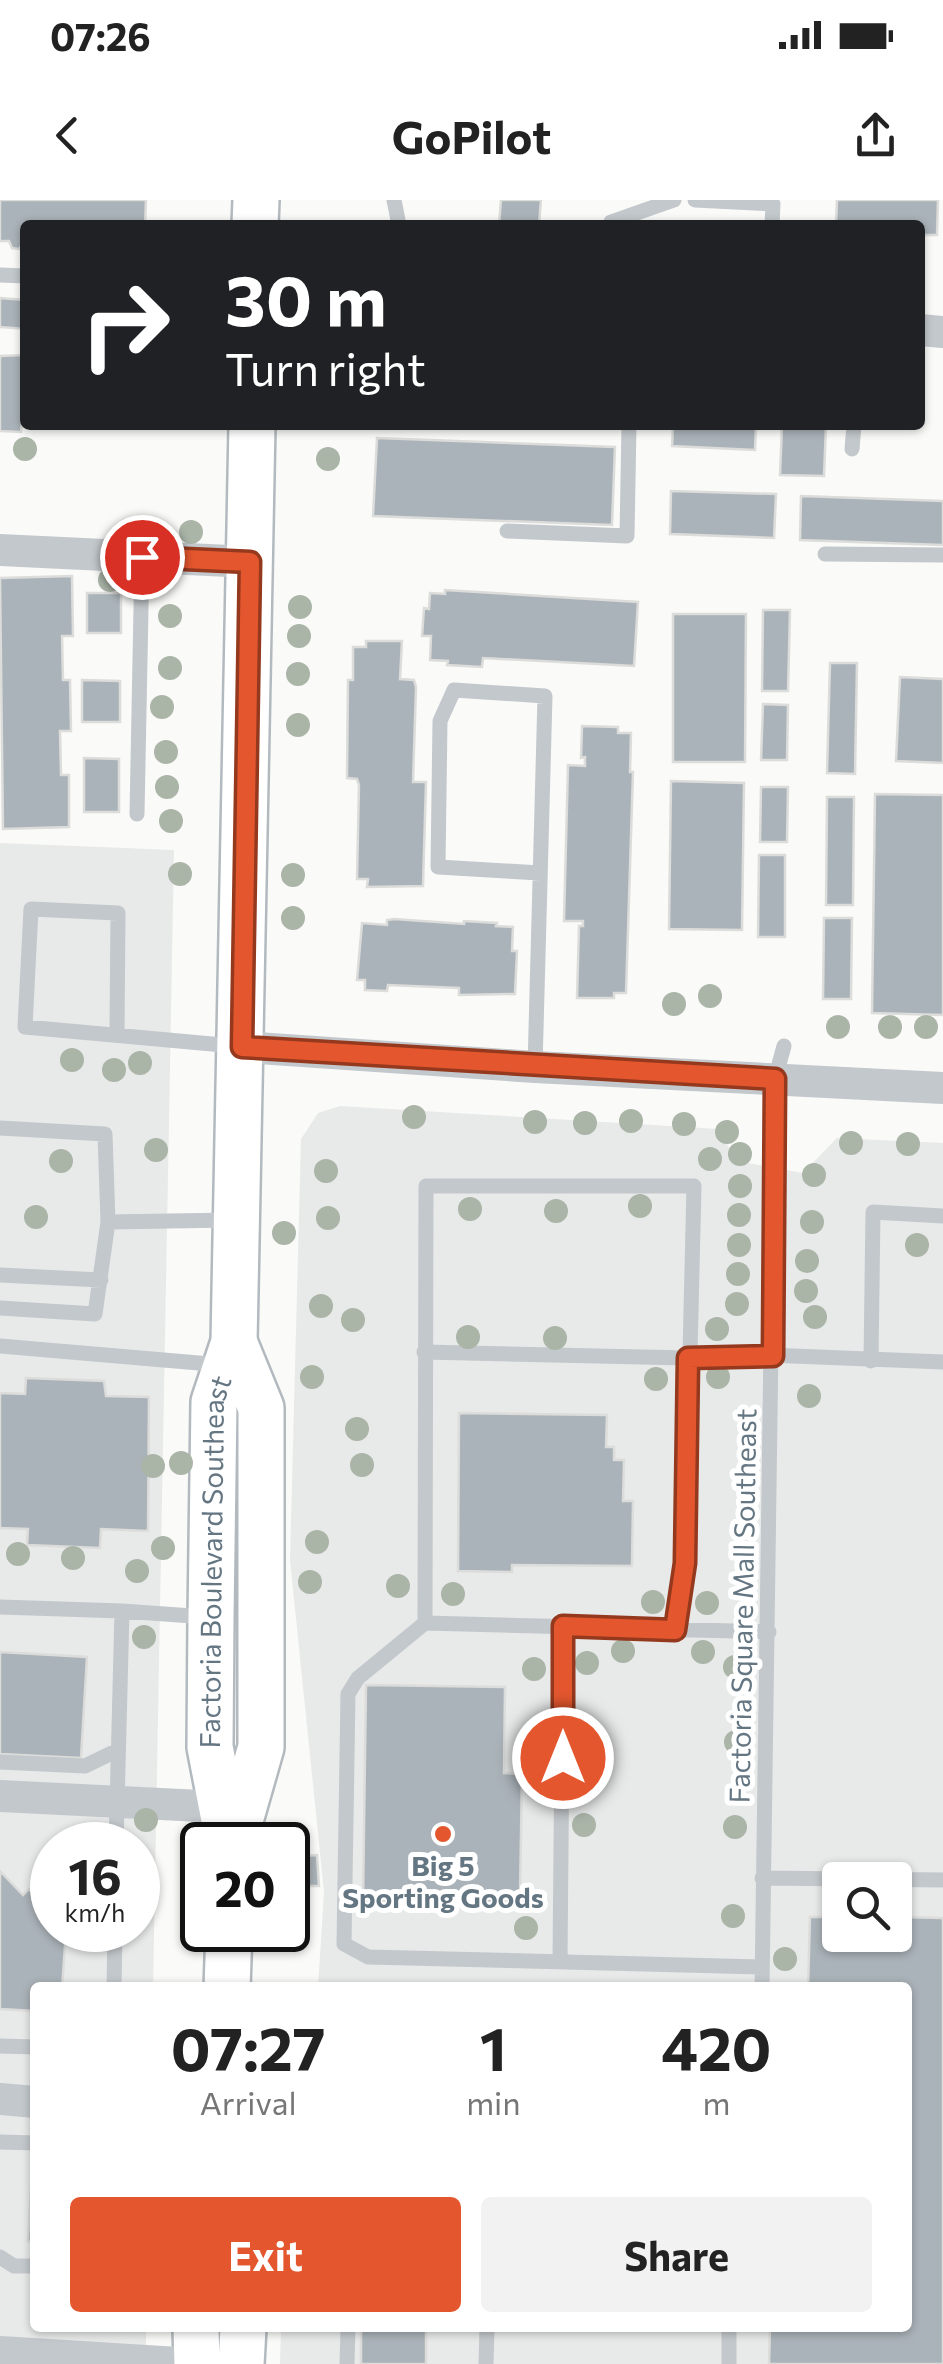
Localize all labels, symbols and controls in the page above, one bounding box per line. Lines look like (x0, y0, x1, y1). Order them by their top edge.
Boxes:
text: 07:26 (50, 12, 151, 59)
icon: back (40, 108, 95, 163)
text: GoPilot (392, 108, 551, 163)
icon: share (848, 108, 903, 163)
text: 30 m (225, 255, 387, 340)
icon: right (60, 260, 190, 390)
text: Turn right (225, 340, 426, 395)
pin (100, 515, 185, 600)
icon: arrive (115, 530, 170, 585)
street label: Factoria Boulevard Southeast (192, 1371, 238, 1749)
street label: Factoria Square Mall Southeast (722, 1408, 762, 1804)
position arrow (511, 1706, 615, 1810)
speed limit sign: 20 (180, 1822, 310, 1952)
marker: Big 5 Sporting Goods (432, 1823, 454, 1845)
text: 16 (68, 1844, 122, 1905)
place label: Big 5 Sporting Goods (342, 1848, 544, 1914)
map controls (822, 1862, 912, 1952)
button: search (822, 1862, 912, 1952)
text: km/h (65, 1897, 125, 1927)
text: 07:27 (171, 2010, 326, 2083)
text: 1 (480, 2010, 507, 2083)
text: 420 (661, 2010, 771, 2083)
text: Arrival (200, 2082, 297, 2122)
text: min (466, 2082, 521, 2122)
text: m (702, 2082, 730, 2122)
button: Exit (70, 2197, 461, 2312)
button: Share (481, 2197, 872, 2312)

